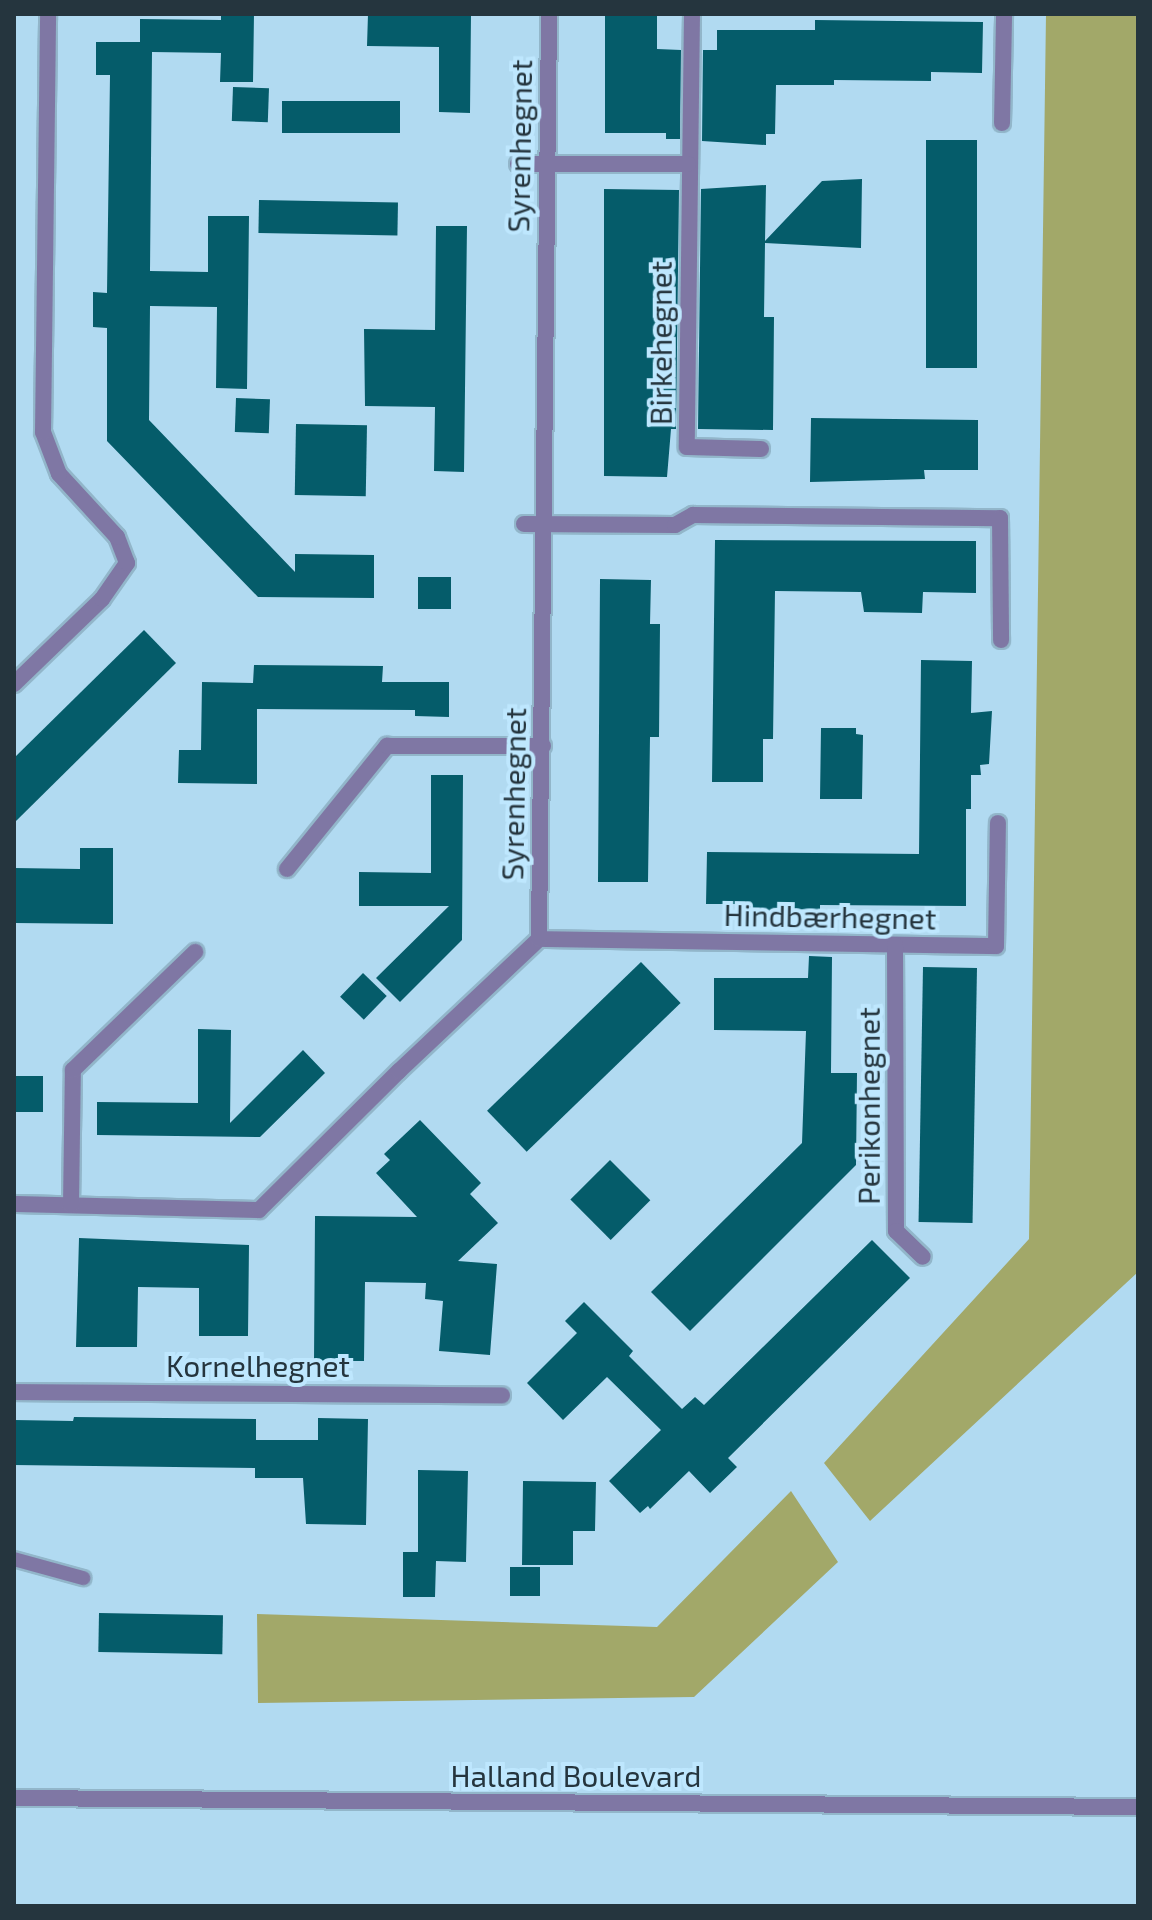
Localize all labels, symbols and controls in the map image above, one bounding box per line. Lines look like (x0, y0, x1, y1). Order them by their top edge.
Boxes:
street label: Syrenhegnet (499, 59, 539, 233)
street label: Birkehegnet (642, 261, 678, 425)
street label: Syrenhegnet (493, 707, 533, 881)
street label: Hindbærhegnet (723, 896, 937, 936)
street label: Perikonhegnet (850, 1007, 886, 1205)
street label: Kornelhegnet (166, 1347, 350, 1383)
street label: Halland Boulevard (451, 1757, 701, 1793)

